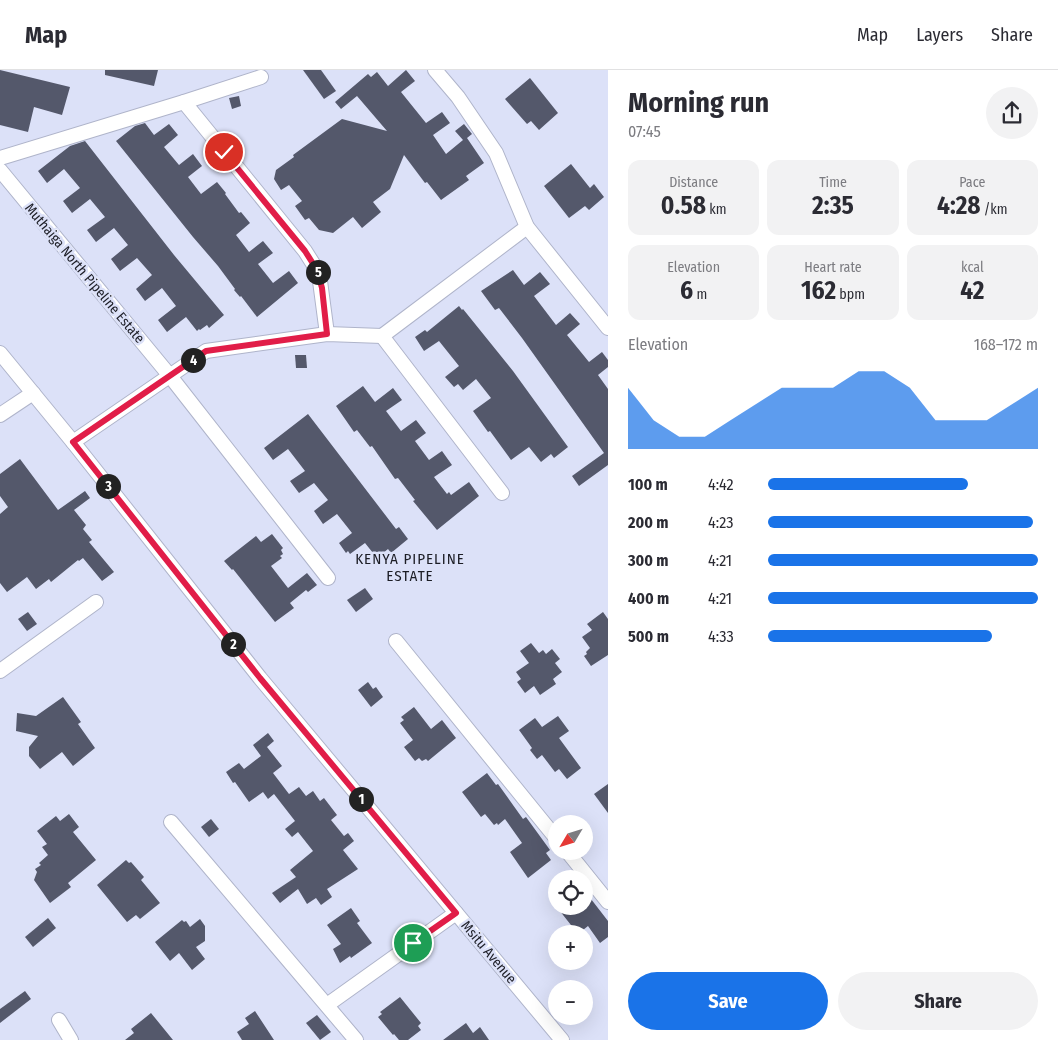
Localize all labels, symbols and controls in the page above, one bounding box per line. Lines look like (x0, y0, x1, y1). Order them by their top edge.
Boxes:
text: Map (25, 21, 67, 49)
text: Map (857, 24, 888, 46)
text: Layers (916, 24, 963, 46)
text: Share (991, 24, 1033, 46)
text: Morning run (628, 86, 769, 119)
button: share (986, 87, 1038, 139)
text: 07:45 (628, 122, 661, 141)
pin (203, 131, 245, 173)
icon: check (210, 138, 238, 166)
text: Distance (669, 174, 718, 191)
text: Time (819, 174, 847, 191)
text: Pace (959, 174, 985, 191)
text: 0.58 (661, 191, 706, 221)
text: 2:35 (812, 191, 854, 221)
text: 4:28 (937, 191, 980, 221)
street label: Muthaiga North Pipeline Estate (21, 200, 148, 347)
text: km (706, 201, 727, 218)
text: /km (980, 201, 1008, 218)
text: Elevation (667, 259, 720, 276)
text: Heart rate (804, 259, 862, 276)
text: kcal (961, 259, 984, 276)
pin: 5 (306, 260, 330, 284)
text: 5 (315, 264, 322, 281)
text: 6 (680, 276, 693, 306)
text: 162 (801, 276, 836, 306)
text: 42 (960, 276, 984, 306)
text: m (693, 286, 707, 303)
text: bpm (836, 286, 865, 303)
text: Elevation (628, 335, 688, 354)
text: 168–172 m (974, 335, 1038, 354)
pin: 4 (180, 348, 206, 372)
text: 4 (190, 352, 197, 369)
pin: 3 (96, 474, 120, 498)
text: 100 m (628, 475, 668, 494)
text: 4:42 (708, 475, 734, 494)
text: 3 (105, 478, 112, 495)
text: 200 m (628, 513, 668, 532)
text: 4:23 (708, 513, 733, 532)
district label: KENYA PIPELINE ESTATE (355, 550, 465, 585)
text: 300 m (628, 551, 669, 570)
text: 4:21 (708, 551, 732, 570)
text: 400 m (628, 589, 669, 608)
text: 4:21 (708, 589, 732, 608)
text: 500 m (628, 627, 669, 646)
text: 4:33 (708, 627, 734, 646)
pin: 2 (220, 632, 246, 656)
text: 2 (230, 636, 237, 653)
pin: 1 (348, 786, 374, 812)
text: 1 (359, 791, 364, 808)
north arrow (548, 815, 592, 860)
map controls (548, 815, 593, 1025)
button: locate (548, 870, 593, 915)
street label: Msitu Avenue (457, 917, 520, 987)
pin (392, 922, 434, 964)
button: + (548, 925, 593, 970)
icon: arrive (399, 929, 427, 957)
button: Save (628, 972, 828, 1030)
button: Share (838, 972, 1038, 1030)
button: − (548, 980, 593, 1025)

